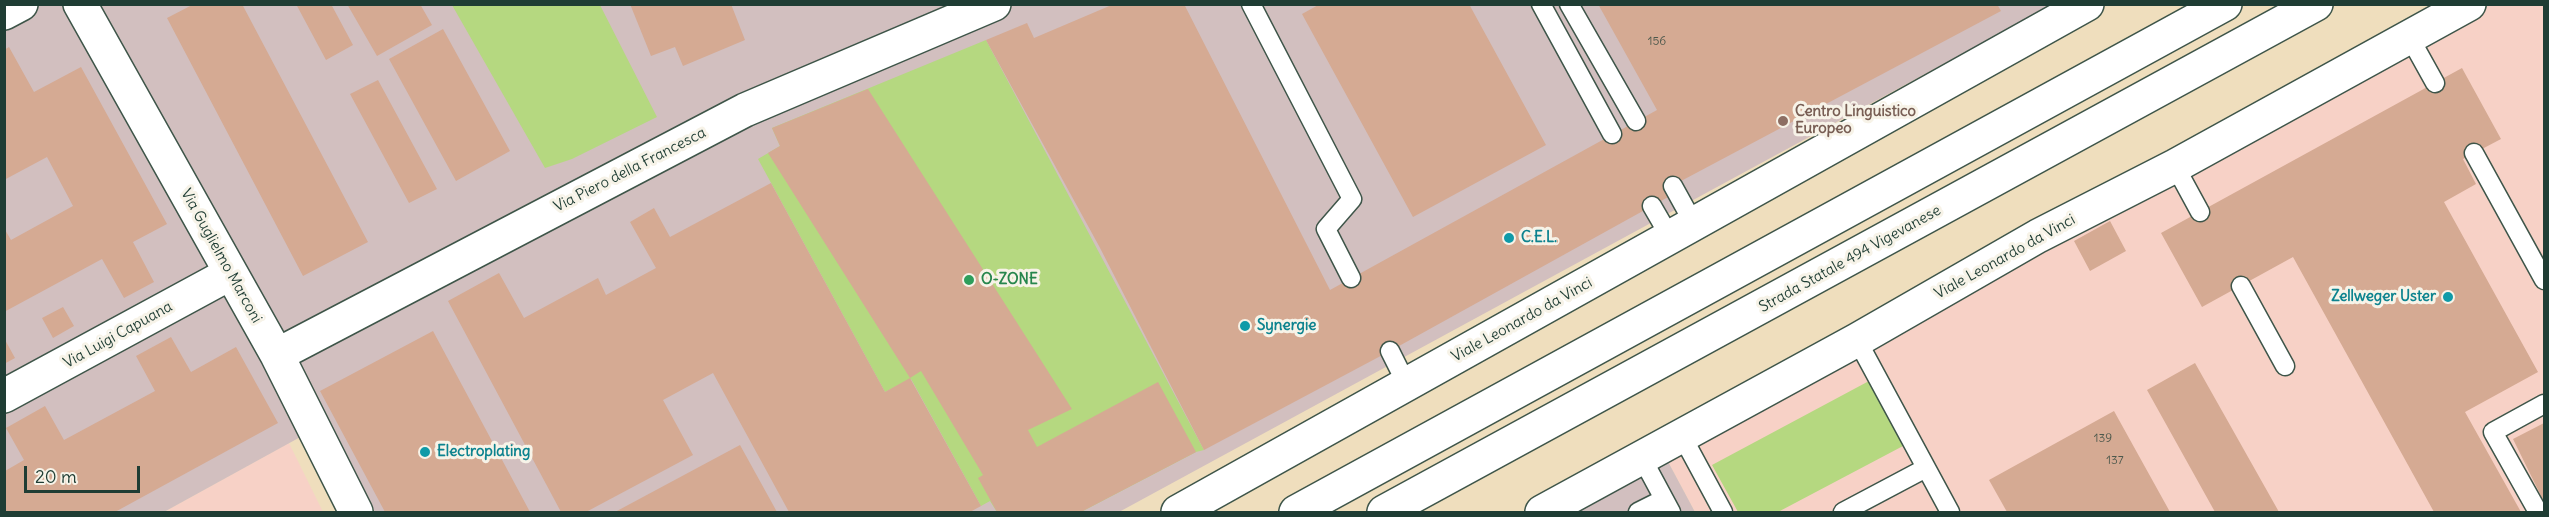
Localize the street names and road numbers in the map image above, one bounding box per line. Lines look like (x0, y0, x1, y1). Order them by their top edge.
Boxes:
street label: Via Piero della Francesca (551, 124, 709, 216)
street label: Via Guglielmo Marconi (177, 186, 265, 326)
street label: Strada Statale 494 Vigevanese (1756, 201, 1944, 317)
street label: Viale Leonardo da Vinci (1932, 211, 2078, 303)
street label: Viale Leonardo da Vinci (1449, 274, 1595, 366)
street label: Via Luigi Capuana (60, 298, 176, 372)

